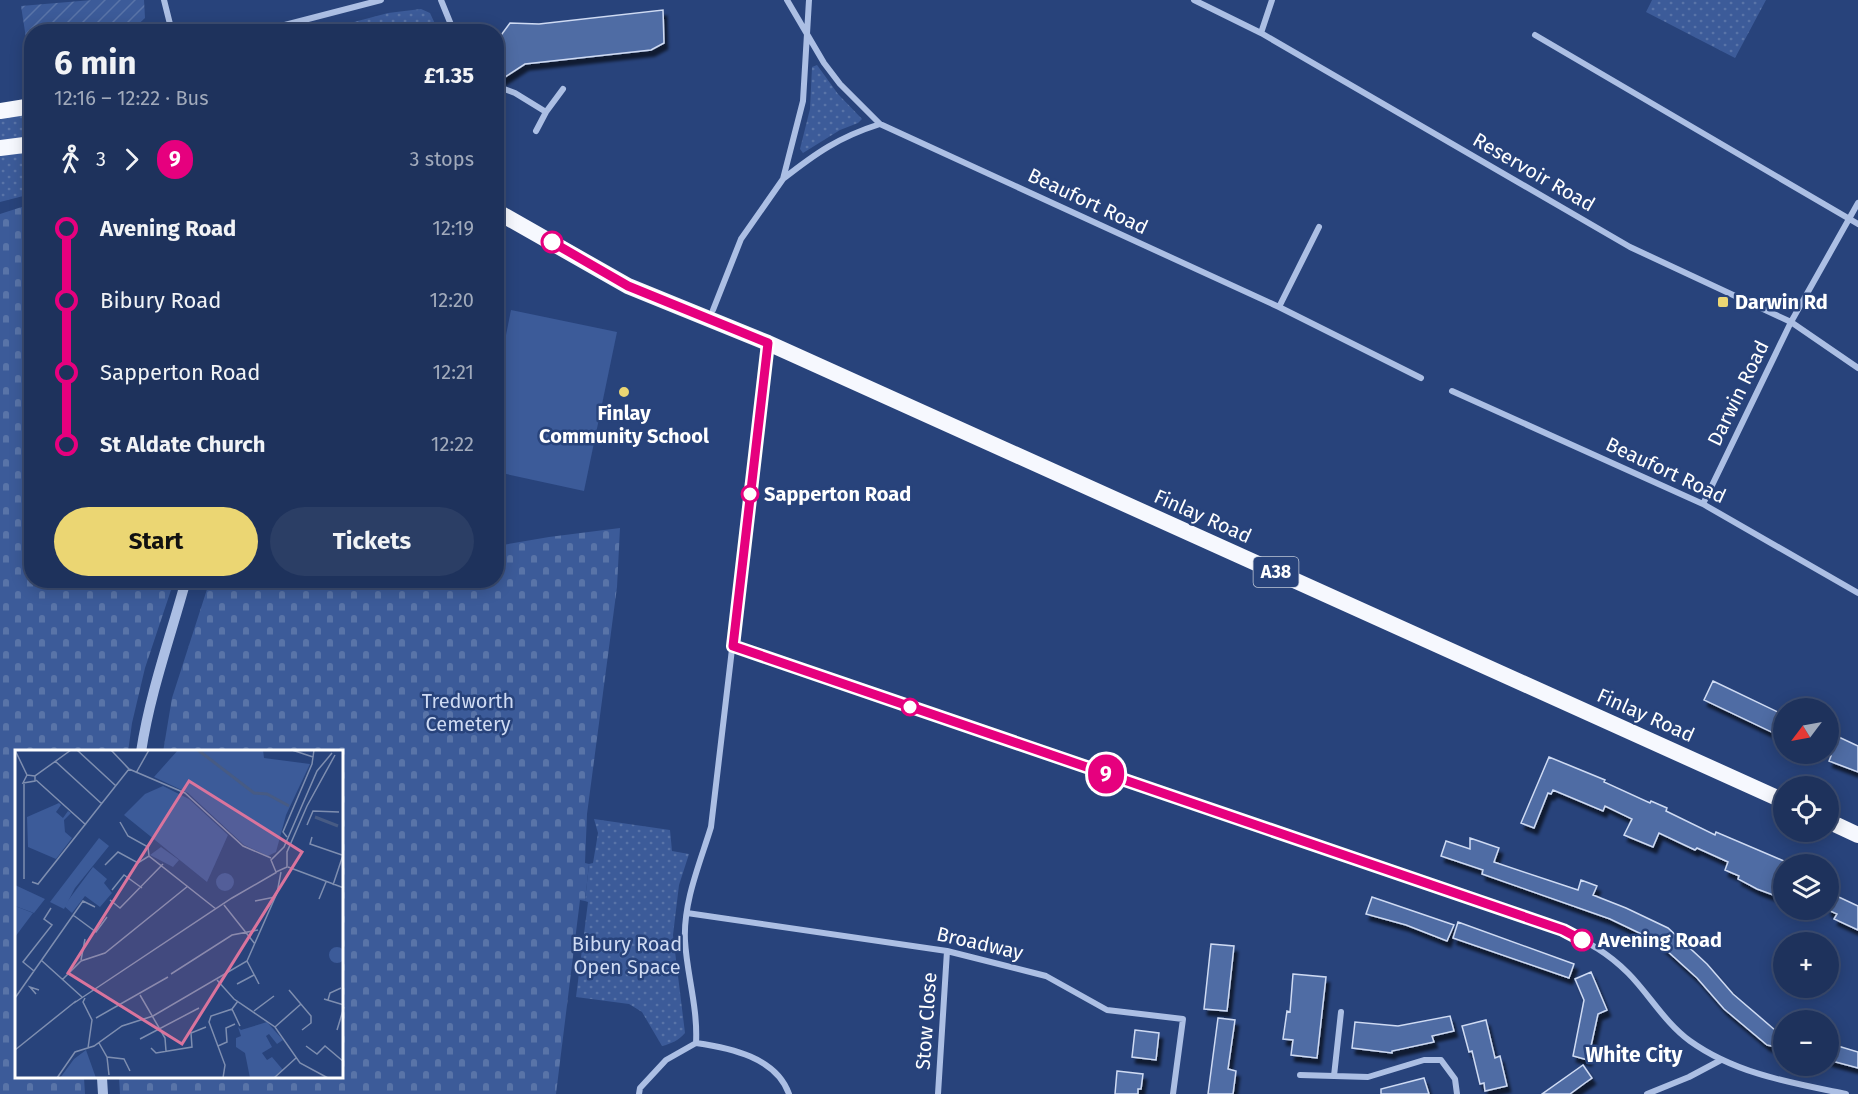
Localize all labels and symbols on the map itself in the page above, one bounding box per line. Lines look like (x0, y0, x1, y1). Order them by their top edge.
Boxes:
street label: Reservoir Road (1469, 127, 1599, 217)
street label: Beaufort Road (1024, 163, 1152, 239)
unlabelled marker (541, 231, 563, 253)
place label: Darwin Rd (1735, 290, 1828, 314)
marker: Darwin Rd (1716, 295, 1730, 309)
street label: Darwin Road (1702, 336, 1774, 450)
marker: Finlay Community School (617, 385, 631, 399)
place label: Finlay Community School (539, 401, 709, 448)
street label: Beaufort Road (1602, 432, 1730, 508)
place label: Sapperton Road (764, 482, 911, 506)
street label: Finlay Road (1151, 484, 1255, 548)
marker: Sapperton Road (741, 485, 759, 503)
road number: A38 (1254, 557, 1298, 587)
street label: Finlay Road (1594, 683, 1698, 747)
park label: Tredworth Cemetery (422, 689, 514, 736)
unlabelled marker (901, 698, 919, 716)
north arrow (1773, 698, 1839, 764)
inset map (15, 750, 344, 1079)
line badge: 9 (1086, 754, 1126, 794)
street label: Broadway (934, 921, 1026, 965)
place label: Avening Road (1597, 928, 1722, 952)
marker: Avening Road (1571, 929, 1593, 951)
park label: Bibury Road Open Space (572, 932, 682, 979)
street label: Stow Close (911, 971, 941, 1071)
district label: White City (1586, 1042, 1683, 1068)

